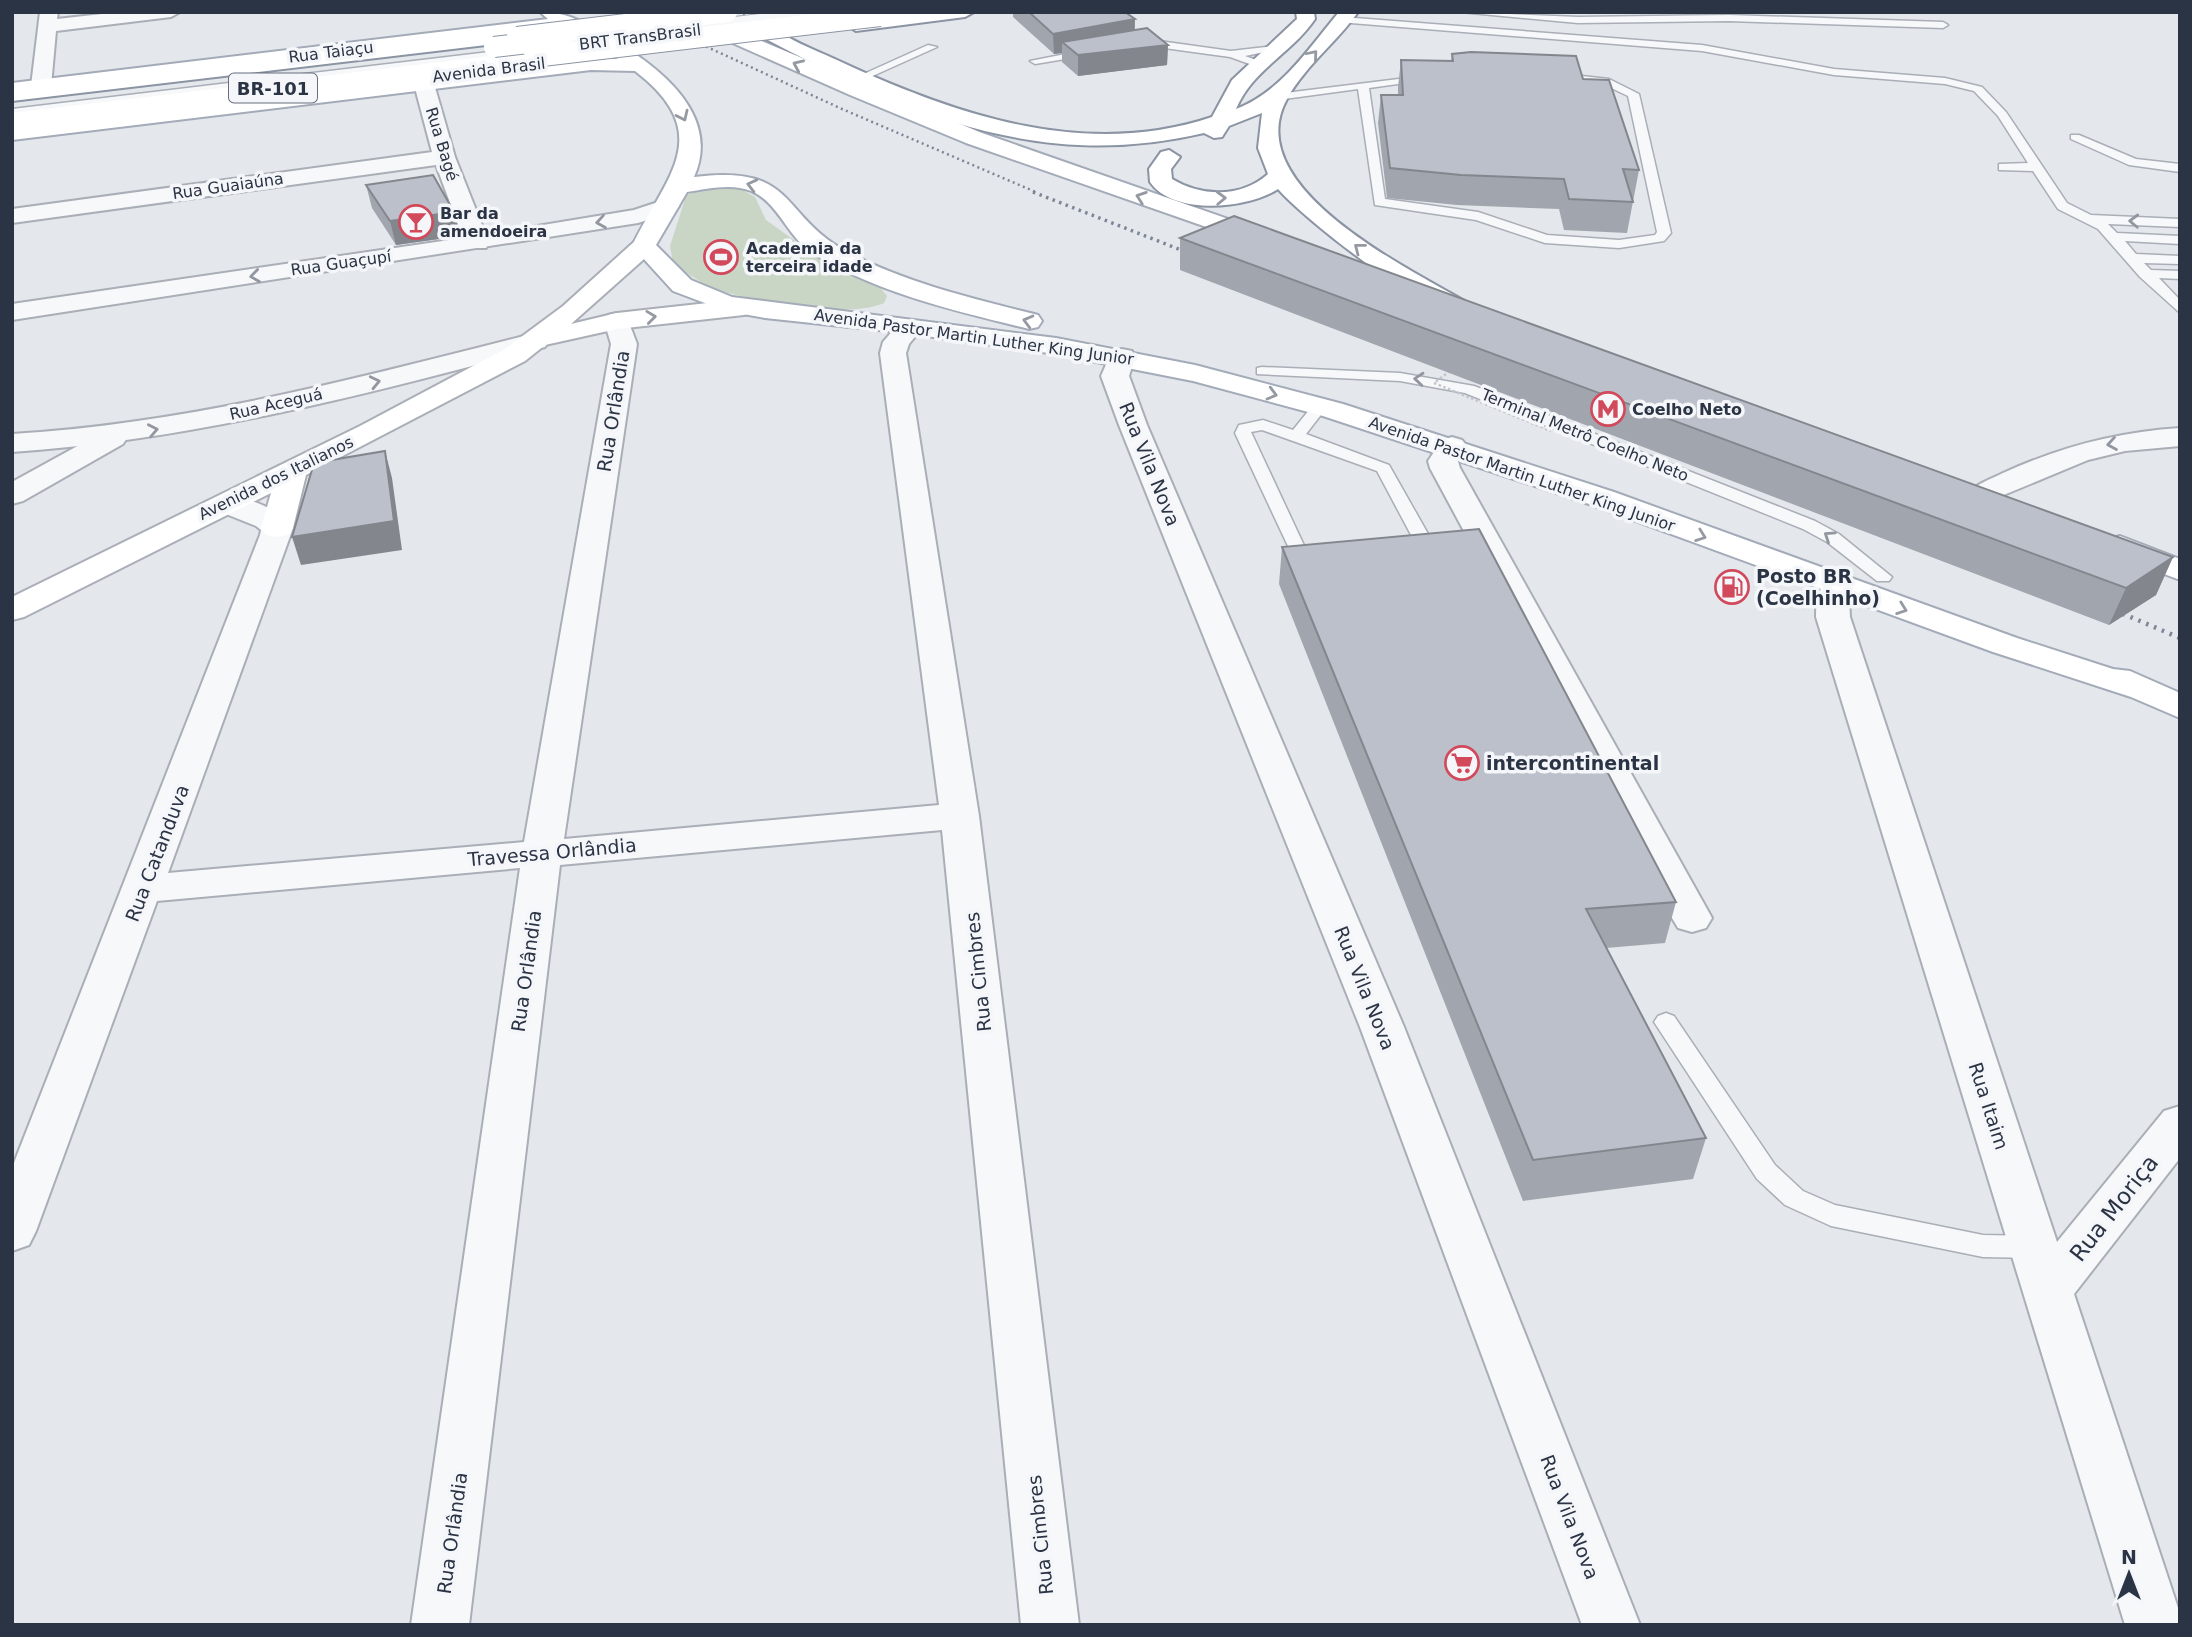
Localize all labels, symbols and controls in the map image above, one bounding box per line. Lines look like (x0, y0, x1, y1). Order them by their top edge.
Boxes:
street label: BRT TransBrasil (578, 20, 702, 54)
street label: Rua Taiaçu (287, 37, 375, 67)
one-way arrow (1305, 50, 1317, 63)
street label: Avenida Brasil (431, 54, 547, 86)
one-way arrow (793, 59, 805, 73)
road number: BR-101 (229, 74, 317, 102)
street label: Rua Bagé (422, 105, 462, 183)
one-way arrow (675, 109, 689, 121)
street label: Rua Guaiaúna (171, 169, 285, 203)
one-way arrow (746, 179, 758, 193)
one-way arrow (1216, 190, 1227, 205)
one-way arrow (1135, 191, 1147, 205)
bar icon: Bar da amendoeira (397, 203, 435, 241)
place label: Bar da amendoeira (440, 204, 547, 241)
one-way arrow (2128, 213, 2139, 228)
one-way arrow (595, 214, 607, 229)
sports icon: Academia da terceira idade (702, 238, 740, 276)
place label: Academia da terceira idade (746, 239, 873, 276)
one-way arrow (1354, 243, 1367, 256)
street label: Rua Guaçupí (290, 246, 393, 279)
one-way arrow (249, 268, 261, 283)
street label: Avenida Pastor Martin Luther King Junior (813, 305, 1136, 369)
one-way arrow (645, 309, 657, 324)
one-way arrow (1022, 315, 1034, 329)
street label: Rua Orlândia (593, 349, 633, 473)
one-way arrow (1413, 372, 1424, 387)
one-way arrow (369, 376, 381, 390)
street label: Rua Aceguá (228, 384, 324, 424)
street label: Terminal Metrô Coelho Neto (1478, 384, 1691, 485)
one-way arrow (1266, 385, 1278, 400)
metro station icon: Coelho Neto (1589, 390, 1627, 428)
street label: Rua Vila Nova (1115, 399, 1185, 529)
place label: Coelho Neto (1632, 400, 1742, 419)
street label: Avenida Pastor Martin Luther King Junior (1366, 412, 1678, 536)
one-way arrow (147, 423, 159, 438)
street label: Avenida dos Italianos (195, 432, 357, 524)
one-way arrow (2106, 436, 2118, 451)
one-way arrow (1694, 528, 1706, 542)
one-way arrow (1824, 532, 1837, 544)
place label: Posto BR (Coelhinho) (1756, 565, 1880, 609)
fuel station icon: Posto BR (Coelhinho) (1713, 568, 1751, 606)
one-way arrow (1896, 601, 1908, 615)
supermarket icon: intercontinental (1443, 744, 1481, 782)
place label: intercontinental (1486, 752, 1659, 774)
street label: Rua Catanduva (121, 781, 193, 925)
street label: Travessa Orlândia (466, 834, 637, 870)
street label: Rua Orlândia (507, 909, 545, 1033)
street label: Rua Cimbres (961, 911, 995, 1033)
street label: Rua Vila Nova (1330, 923, 1400, 1053)
street label: Rua Itaim (1965, 1060, 2013, 1152)
street label: Rua Moriça (2065, 1150, 2163, 1266)
street label: Rua Vila Nova (1536, 1452, 1604, 1582)
street label: Rua Orlândia (433, 1471, 471, 1595)
street label: Rua Cimbres (1023, 1474, 1057, 1596)
north arrow (2094, 1539, 2164, 1609)
text: N (2121, 1546, 2137, 1568)

